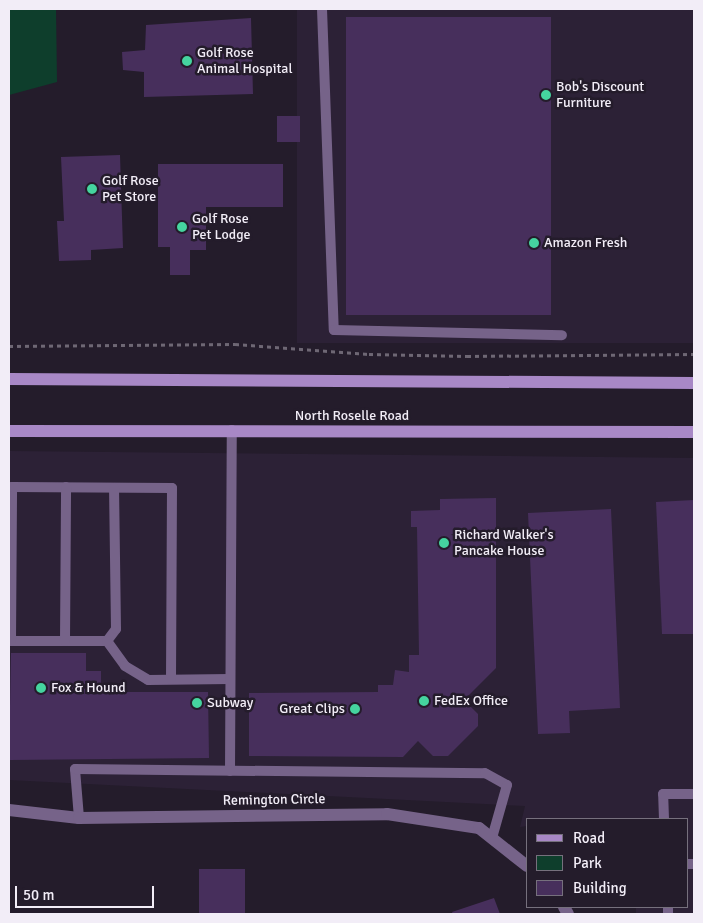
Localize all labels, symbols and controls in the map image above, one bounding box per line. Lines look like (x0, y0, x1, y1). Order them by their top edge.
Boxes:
place label: Golf Rose Animal Hospital (197, 45, 293, 78)
marker: Golf Rose Animal Hospital (181, 55, 193, 67)
place label: Bob's Discount Furniture (556, 79, 644, 111)
marker: Bob's Discount Furniture (540, 89, 552, 101)
place label: Golf Rose Pet Store (102, 173, 159, 206)
marker: Golf Rose Pet Store (86, 183, 98, 195)
place label: Golf Rose Pet Lodge (192, 211, 251, 243)
marker: Golf Rose Pet Lodge (176, 221, 188, 233)
place label: Amazon Fresh (544, 235, 627, 251)
marker: Amazon Fresh (528, 237, 540, 249)
street label: North Roselle Road (295, 408, 409, 424)
place label: Richard Walker's Pancake House (454, 527, 554, 560)
marker: Richard Walker's Pancake House (438, 537, 450, 549)
place label: Fox & Hound (51, 680, 126, 696)
marker: Fox & Hound (35, 682, 47, 694)
place label: FedEx Office (434, 693, 508, 709)
place label: Subway (207, 695, 253, 711)
marker: FedEx Office (418, 695, 430, 707)
marker: Subway (191, 697, 203, 709)
place label: Great Clips (279, 701, 345, 717)
marker: Great Clips (349, 703, 361, 715)
street label: Remington Circle (223, 791, 325, 809)
legend (526, 818, 688, 908)
text: Road (573, 829, 605, 847)
text: Park (573, 854, 602, 872)
scale bar (18, 876, 156, 908)
text: Building (573, 879, 627, 897)
text: 50 m (23, 886, 54, 904)

